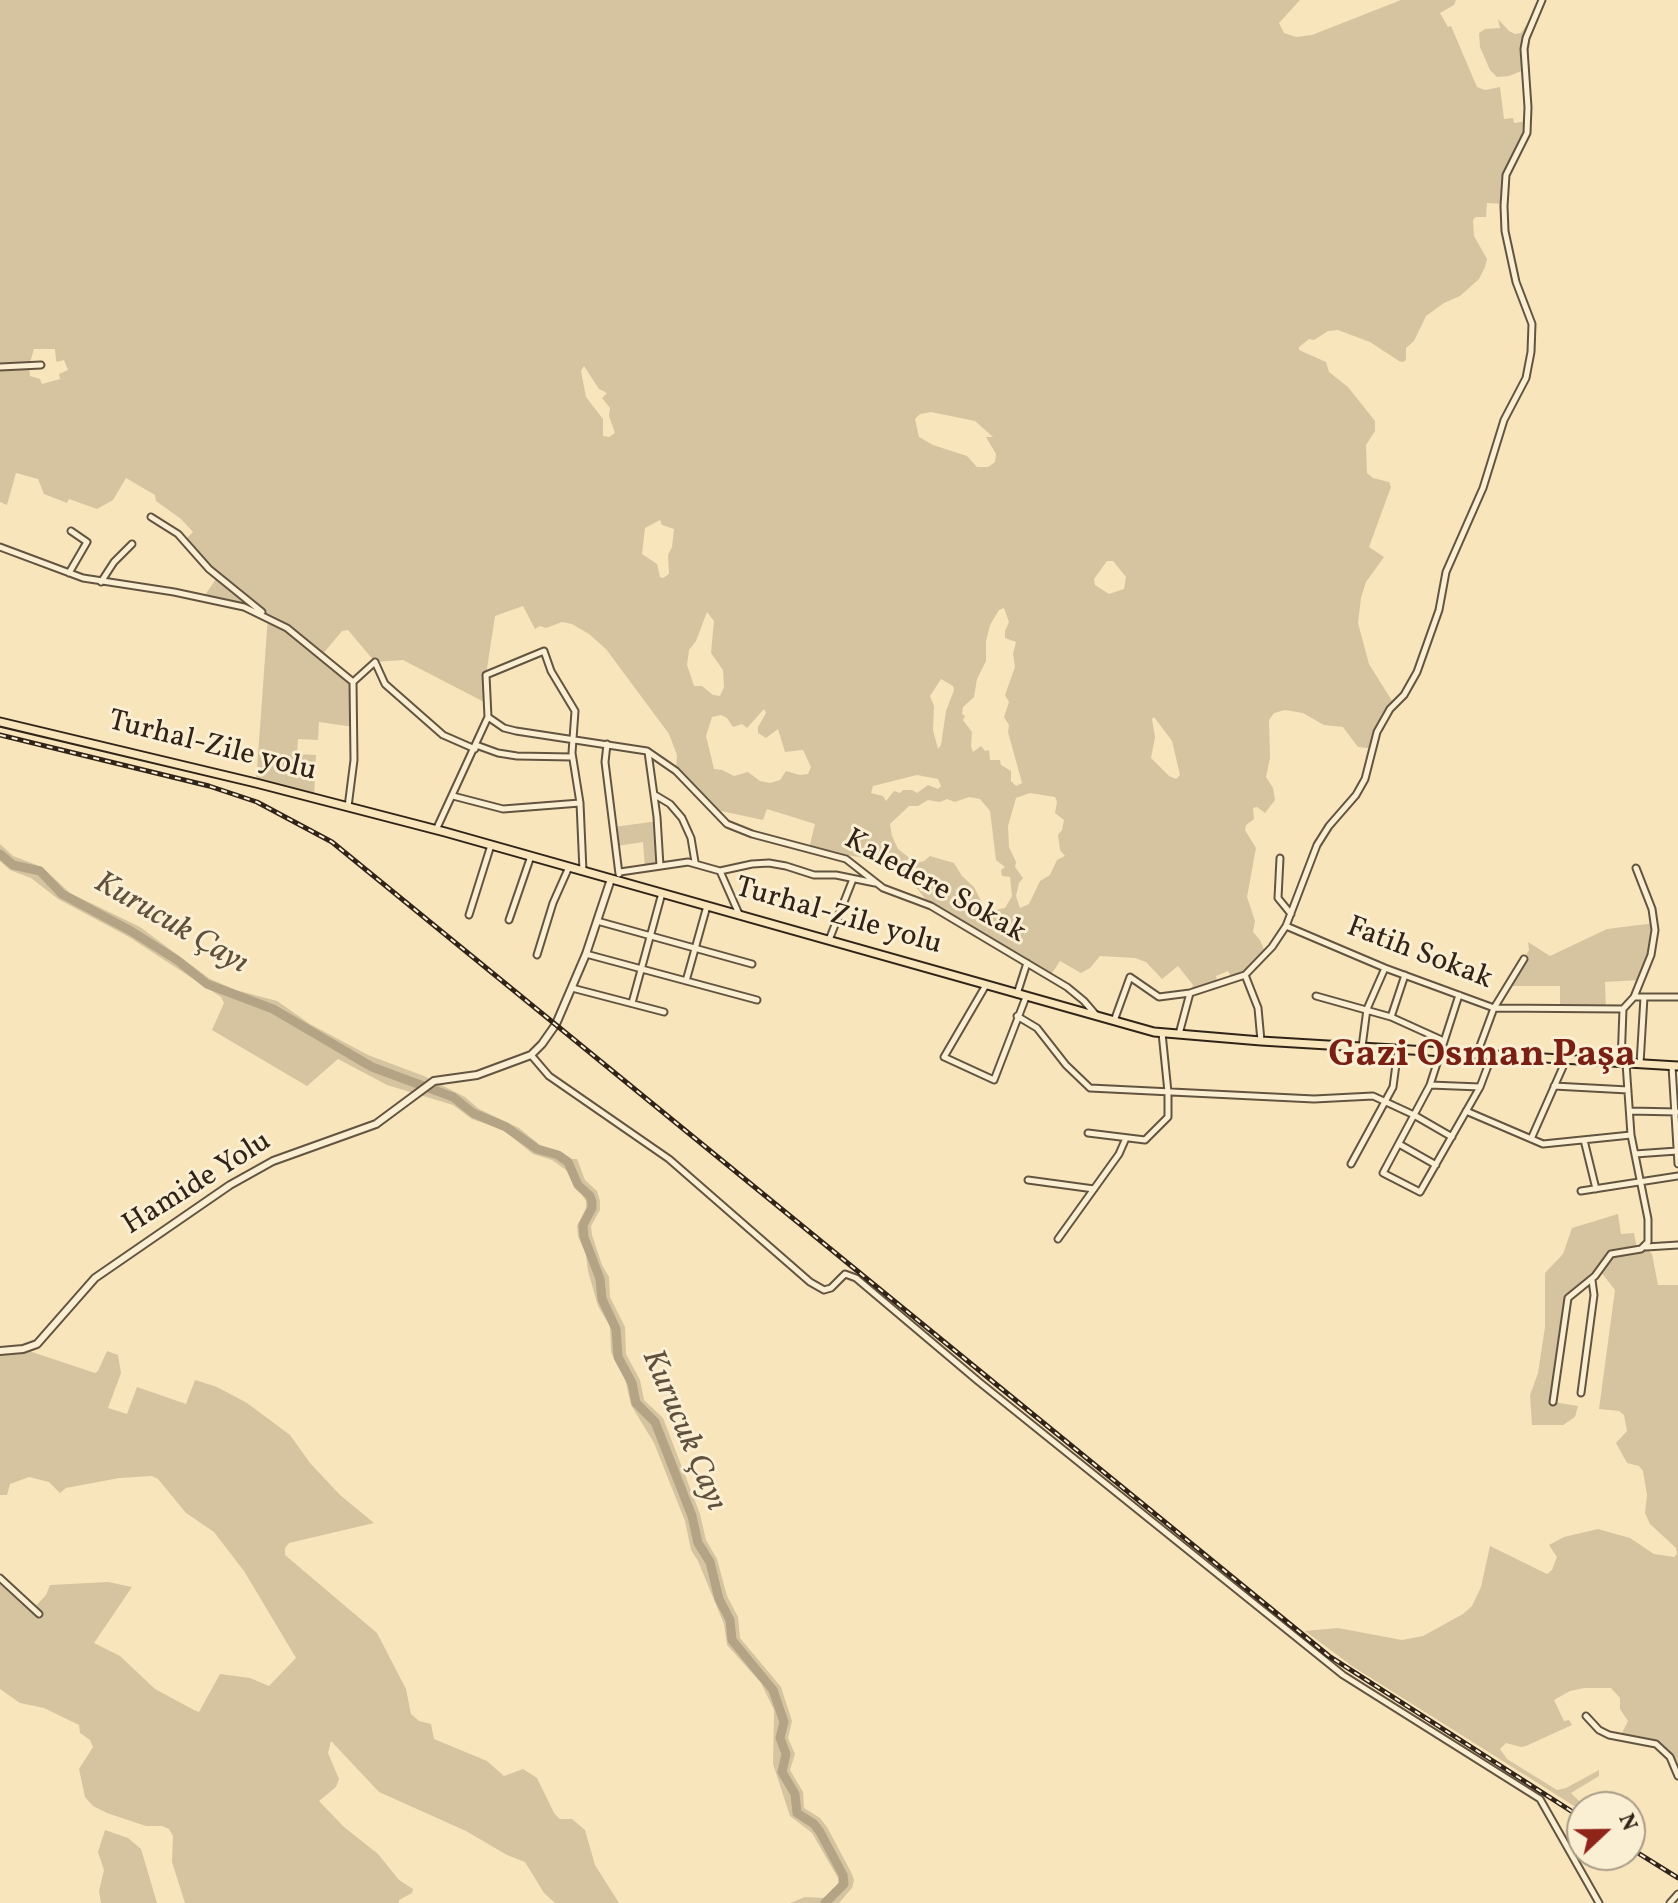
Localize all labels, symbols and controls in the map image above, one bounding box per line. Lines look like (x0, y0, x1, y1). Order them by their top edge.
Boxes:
street label: Turhal-Zile yolu (104, 705, 320, 791)
street label: Kaledere Sokak (837, 823, 1031, 953)
water label: Kurucuk Çayı (86, 866, 254, 984)
street label: Turhal-Zile yolu (731, 871, 945, 965)
street label: Fatih Sokak (1341, 911, 1497, 999)
district label: Gazi Osman Paşa (1328, 1035, 1636, 1081)
street label: Hamide Yolu (117, 1125, 279, 1245)
water label: Kurucuk Çayı (631, 1345, 733, 1517)
north arrow (1566, 1791, 1646, 1871)
text: N (1609, 1809, 1644, 1836)

